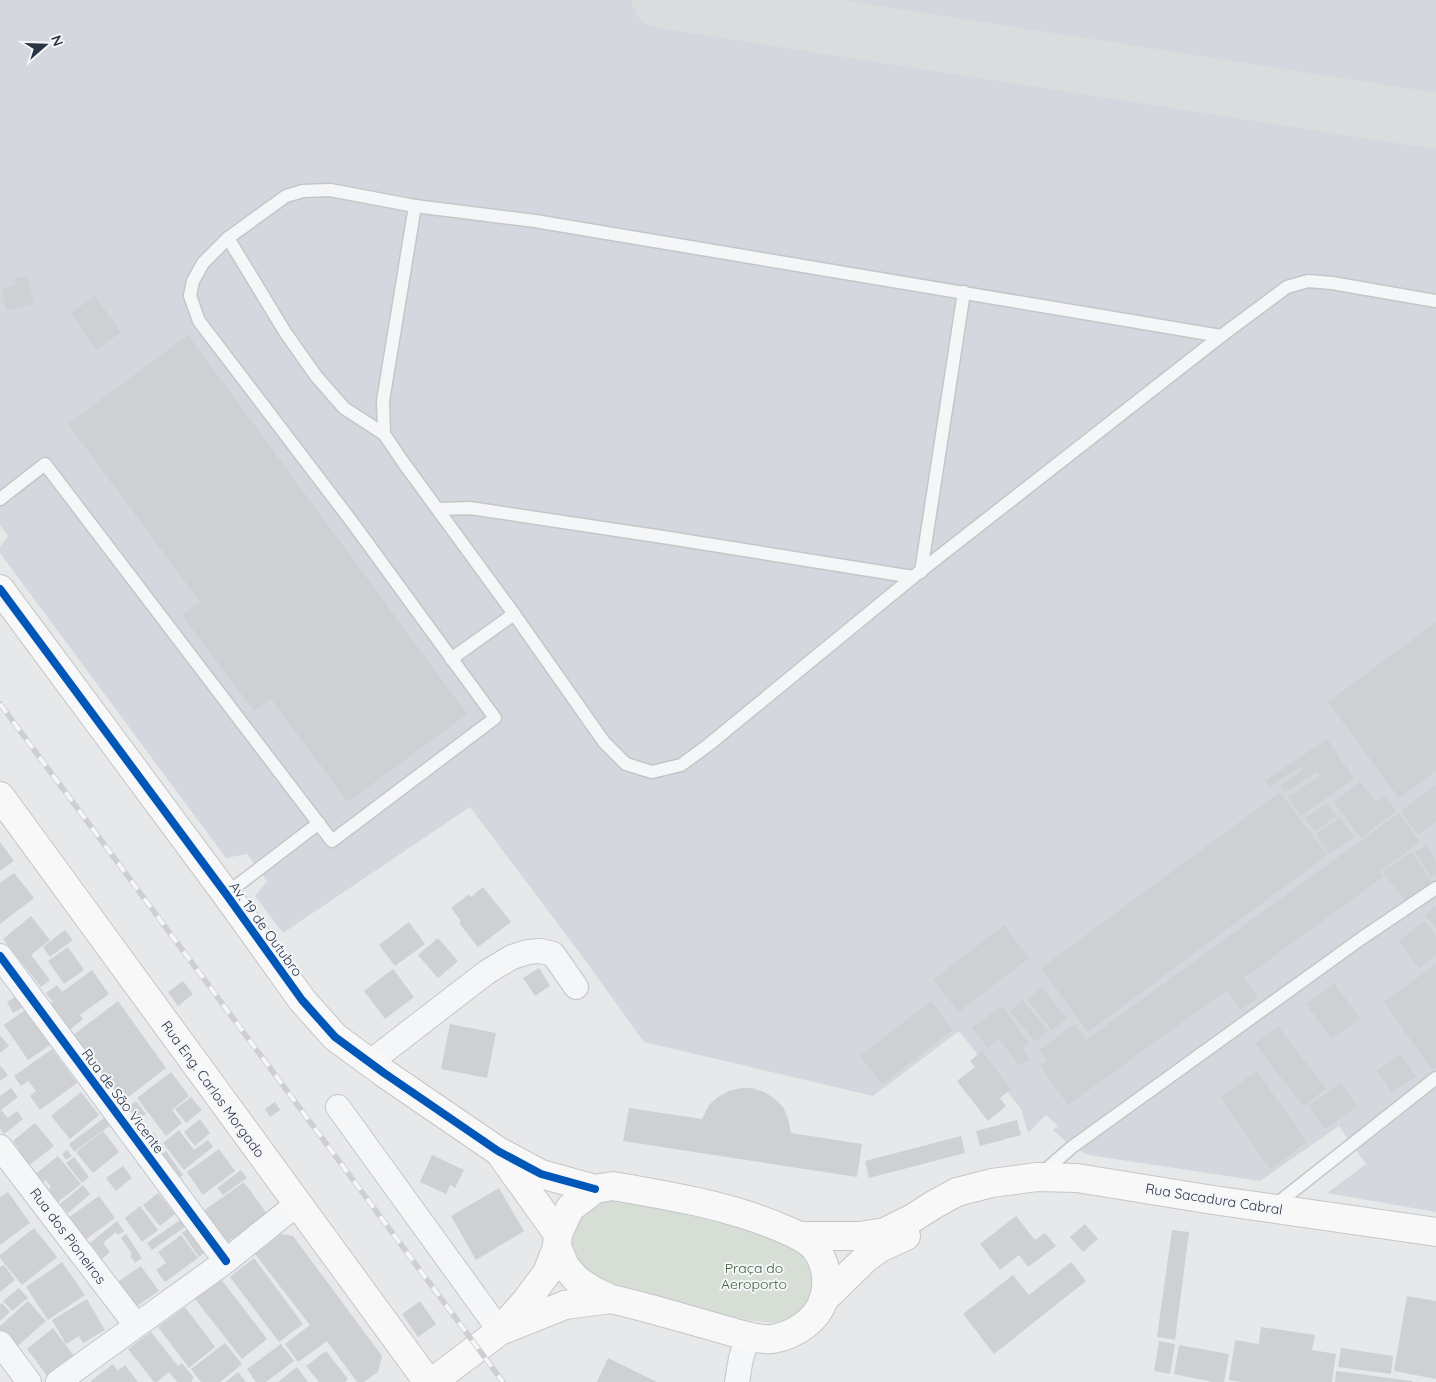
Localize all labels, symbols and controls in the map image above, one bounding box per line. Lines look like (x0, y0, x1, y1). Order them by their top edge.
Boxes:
north arrow (20, 20, 70, 70)
text: N (47, 33, 67, 48)
street label: Av. 19 de Outubro (226, 878, 306, 980)
street label: Rua Eng. Carlos Morgado (157, 1017, 269, 1161)
street label: Rua de São Vicente (78, 1045, 168, 1157)
street label: Rua Sacadura Cabral (1144, 1179, 1284, 1219)
street label: Rua dos Pioneiros (26, 1184, 110, 1288)
park label: Praça do Aeroporto (721, 1259, 787, 1293)

